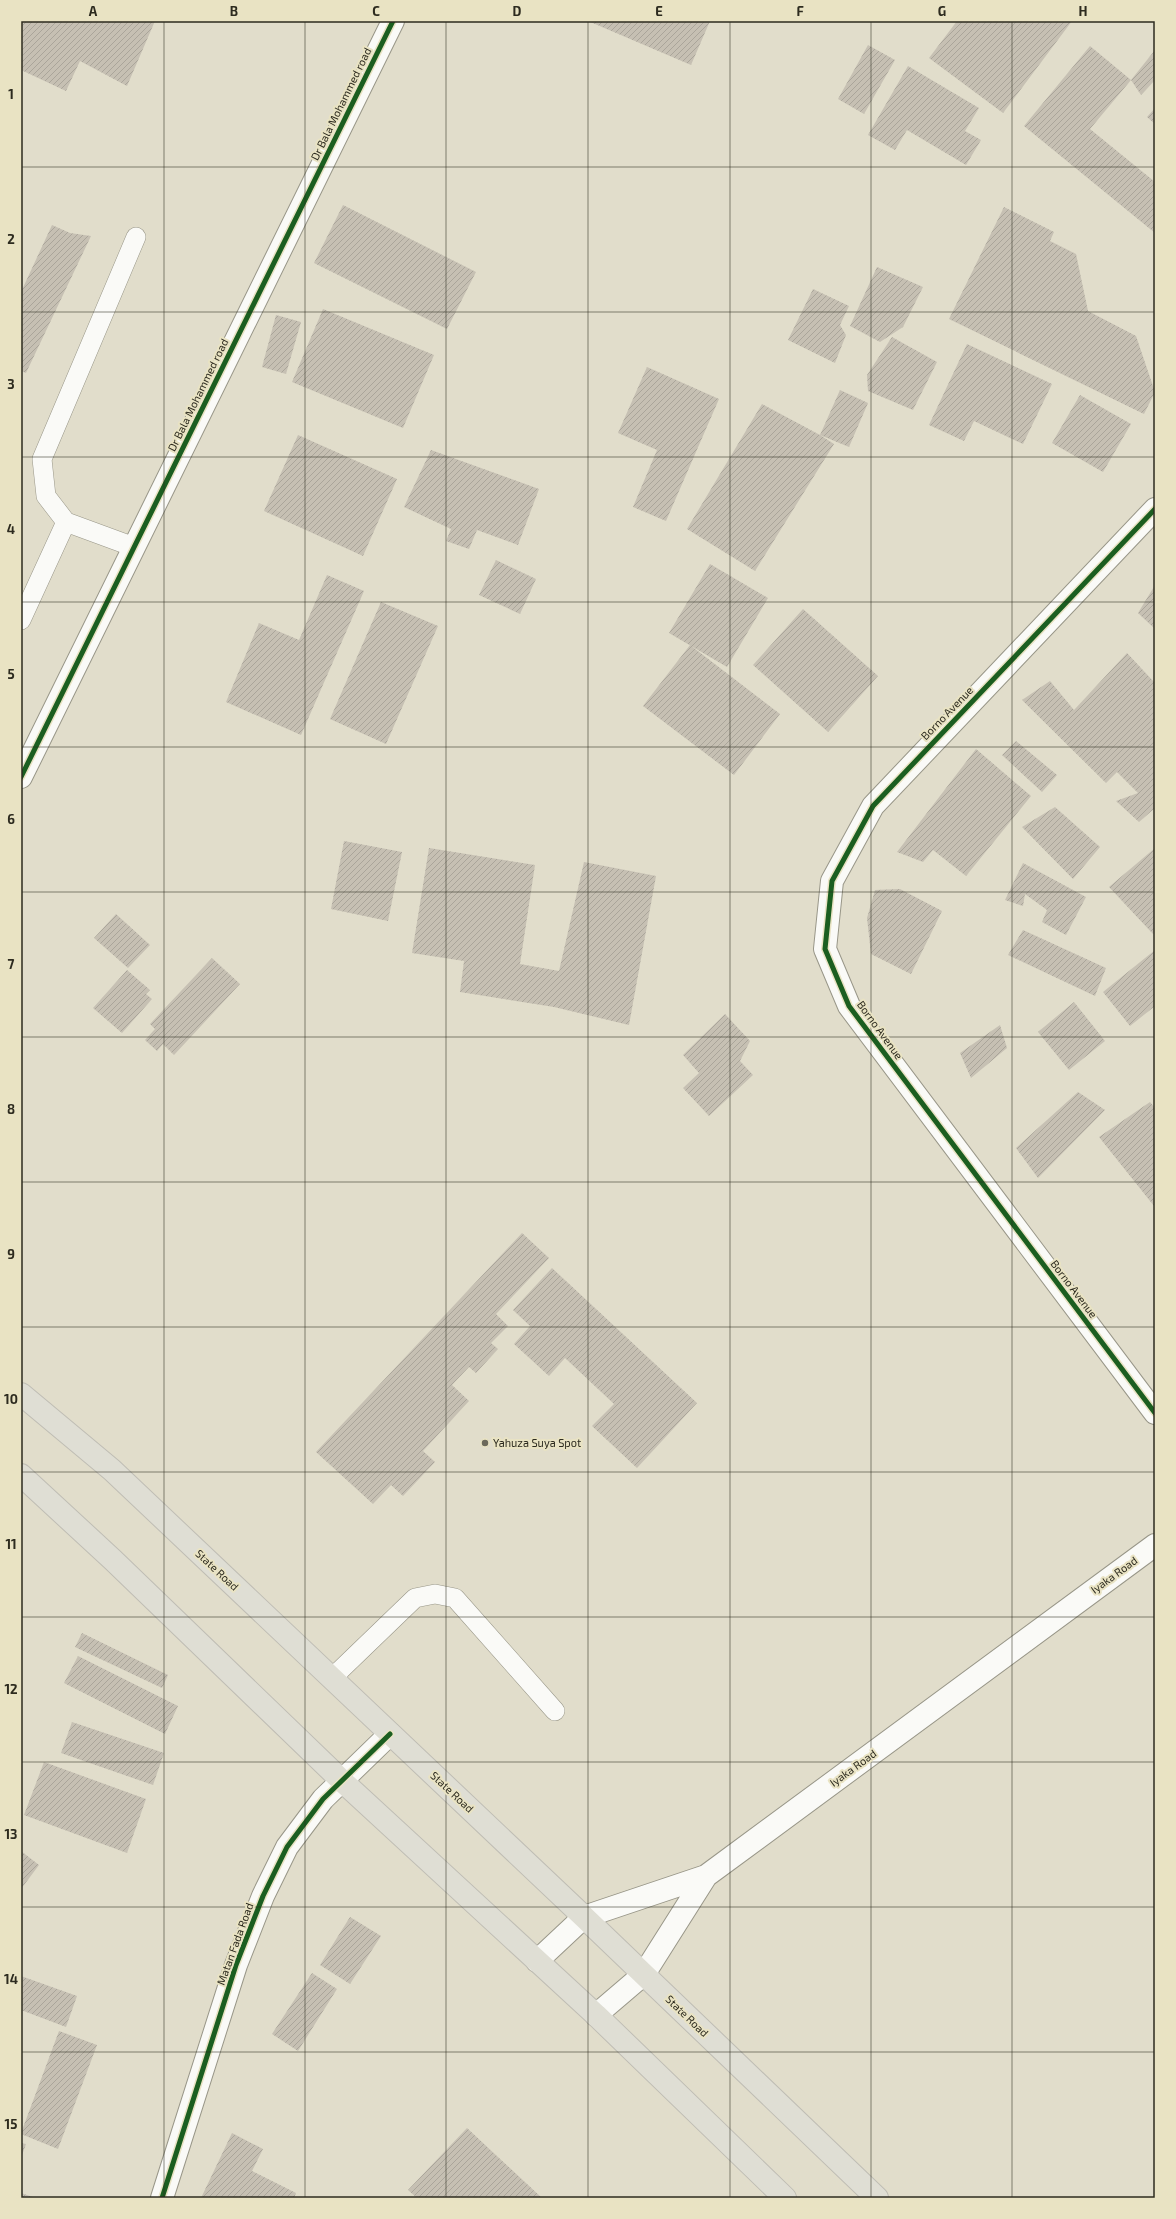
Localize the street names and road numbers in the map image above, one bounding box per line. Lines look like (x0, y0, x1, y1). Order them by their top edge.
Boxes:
street label: Dr Bala Mohammed road (308, 45, 374, 162)
street label: Dr Bala Mohammed road (165, 336, 231, 453)
street label: Borno Avenue (918, 683, 975, 742)
street label: Borno Avenue (855, 998, 906, 1062)
street label: Borno Avenue (1048, 1257, 1100, 1320)
street label: State Road (193, 1546, 242, 1593)
street label: Iyaka Road (1088, 1553, 1139, 1596)
street label: Iyaka Road (827, 1746, 878, 1789)
street label: State Road (428, 1768, 477, 1815)
street label: Matan Fada Road (214, 1901, 255, 1987)
street label: State Road (663, 1992, 711, 2039)

